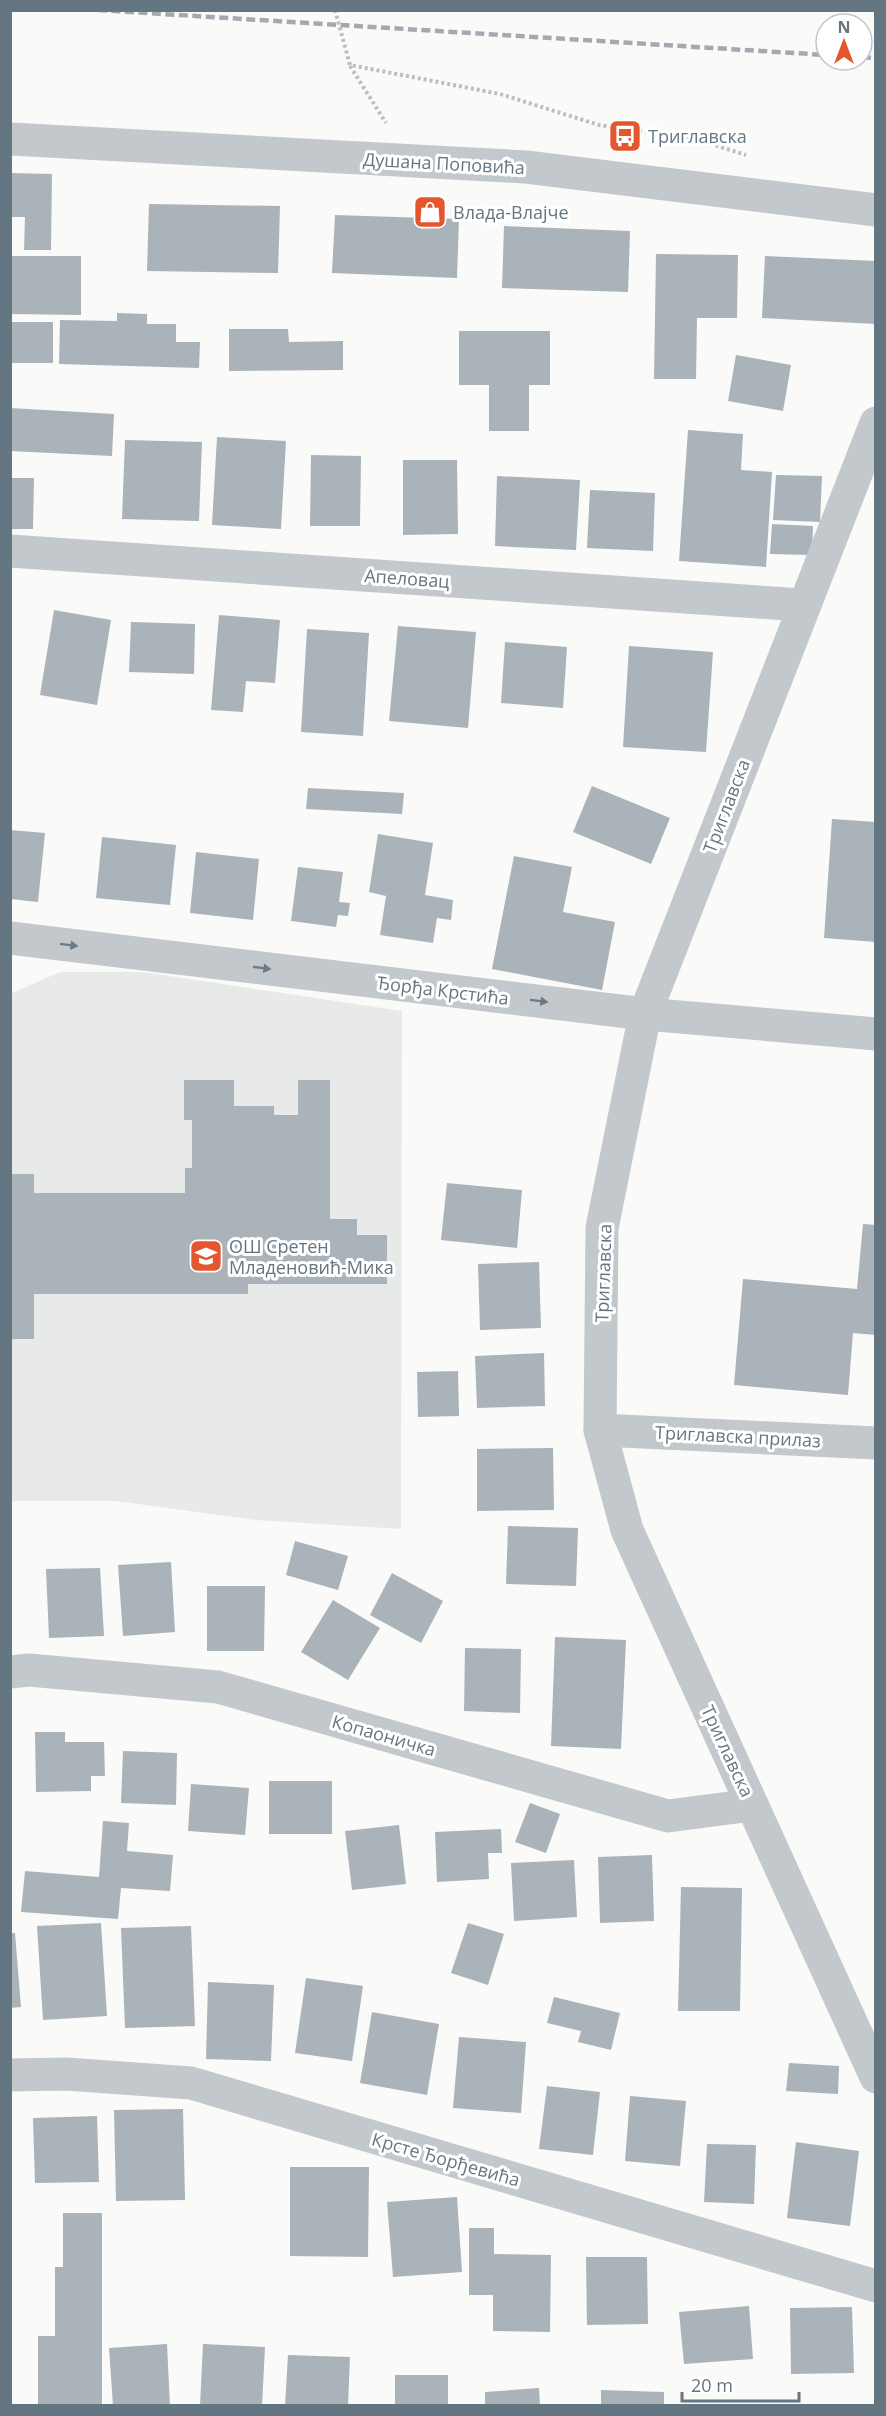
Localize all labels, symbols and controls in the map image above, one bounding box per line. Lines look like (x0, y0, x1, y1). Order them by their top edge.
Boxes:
north arrow (814, 12, 874, 72)
text: N (837, 16, 851, 38)
bus stop icon: Триглавска (607, 118, 643, 154)
place label: Триглавска (648, 124, 747, 148)
street label: Душана Поповића (362, 147, 526, 179)
shop icon: Влада-Влајче (412, 194, 448, 230)
place label: Влада-Влајче (453, 200, 569, 224)
street label: Апеловац (364, 563, 450, 593)
street label: Триглавска (697, 756, 755, 856)
one-way arrow (59, 940, 78, 949)
one-way arrow (253, 963, 272, 973)
street label: Ђорђа Крстића (376, 970, 510, 1010)
one-way arrow (530, 997, 549, 1006)
street label: Триглавска (589, 1223, 617, 1323)
place label: ОШ Сретен Младеновић-Мика (229, 1234, 394, 1279)
school or university icon: ОШ Сретен Младеновић-Мика (188, 1238, 224, 1274)
street label: Триглавска прилаз (654, 1420, 822, 1452)
street label: Триглавска (696, 1701, 760, 1801)
street label: Копаоничка (329, 1709, 439, 1761)
street label: Крсте Ђорђевића (369, 2126, 523, 2192)
scale bar (682, 2365, 799, 2403)
text: 20 m (691, 2373, 733, 2397)

